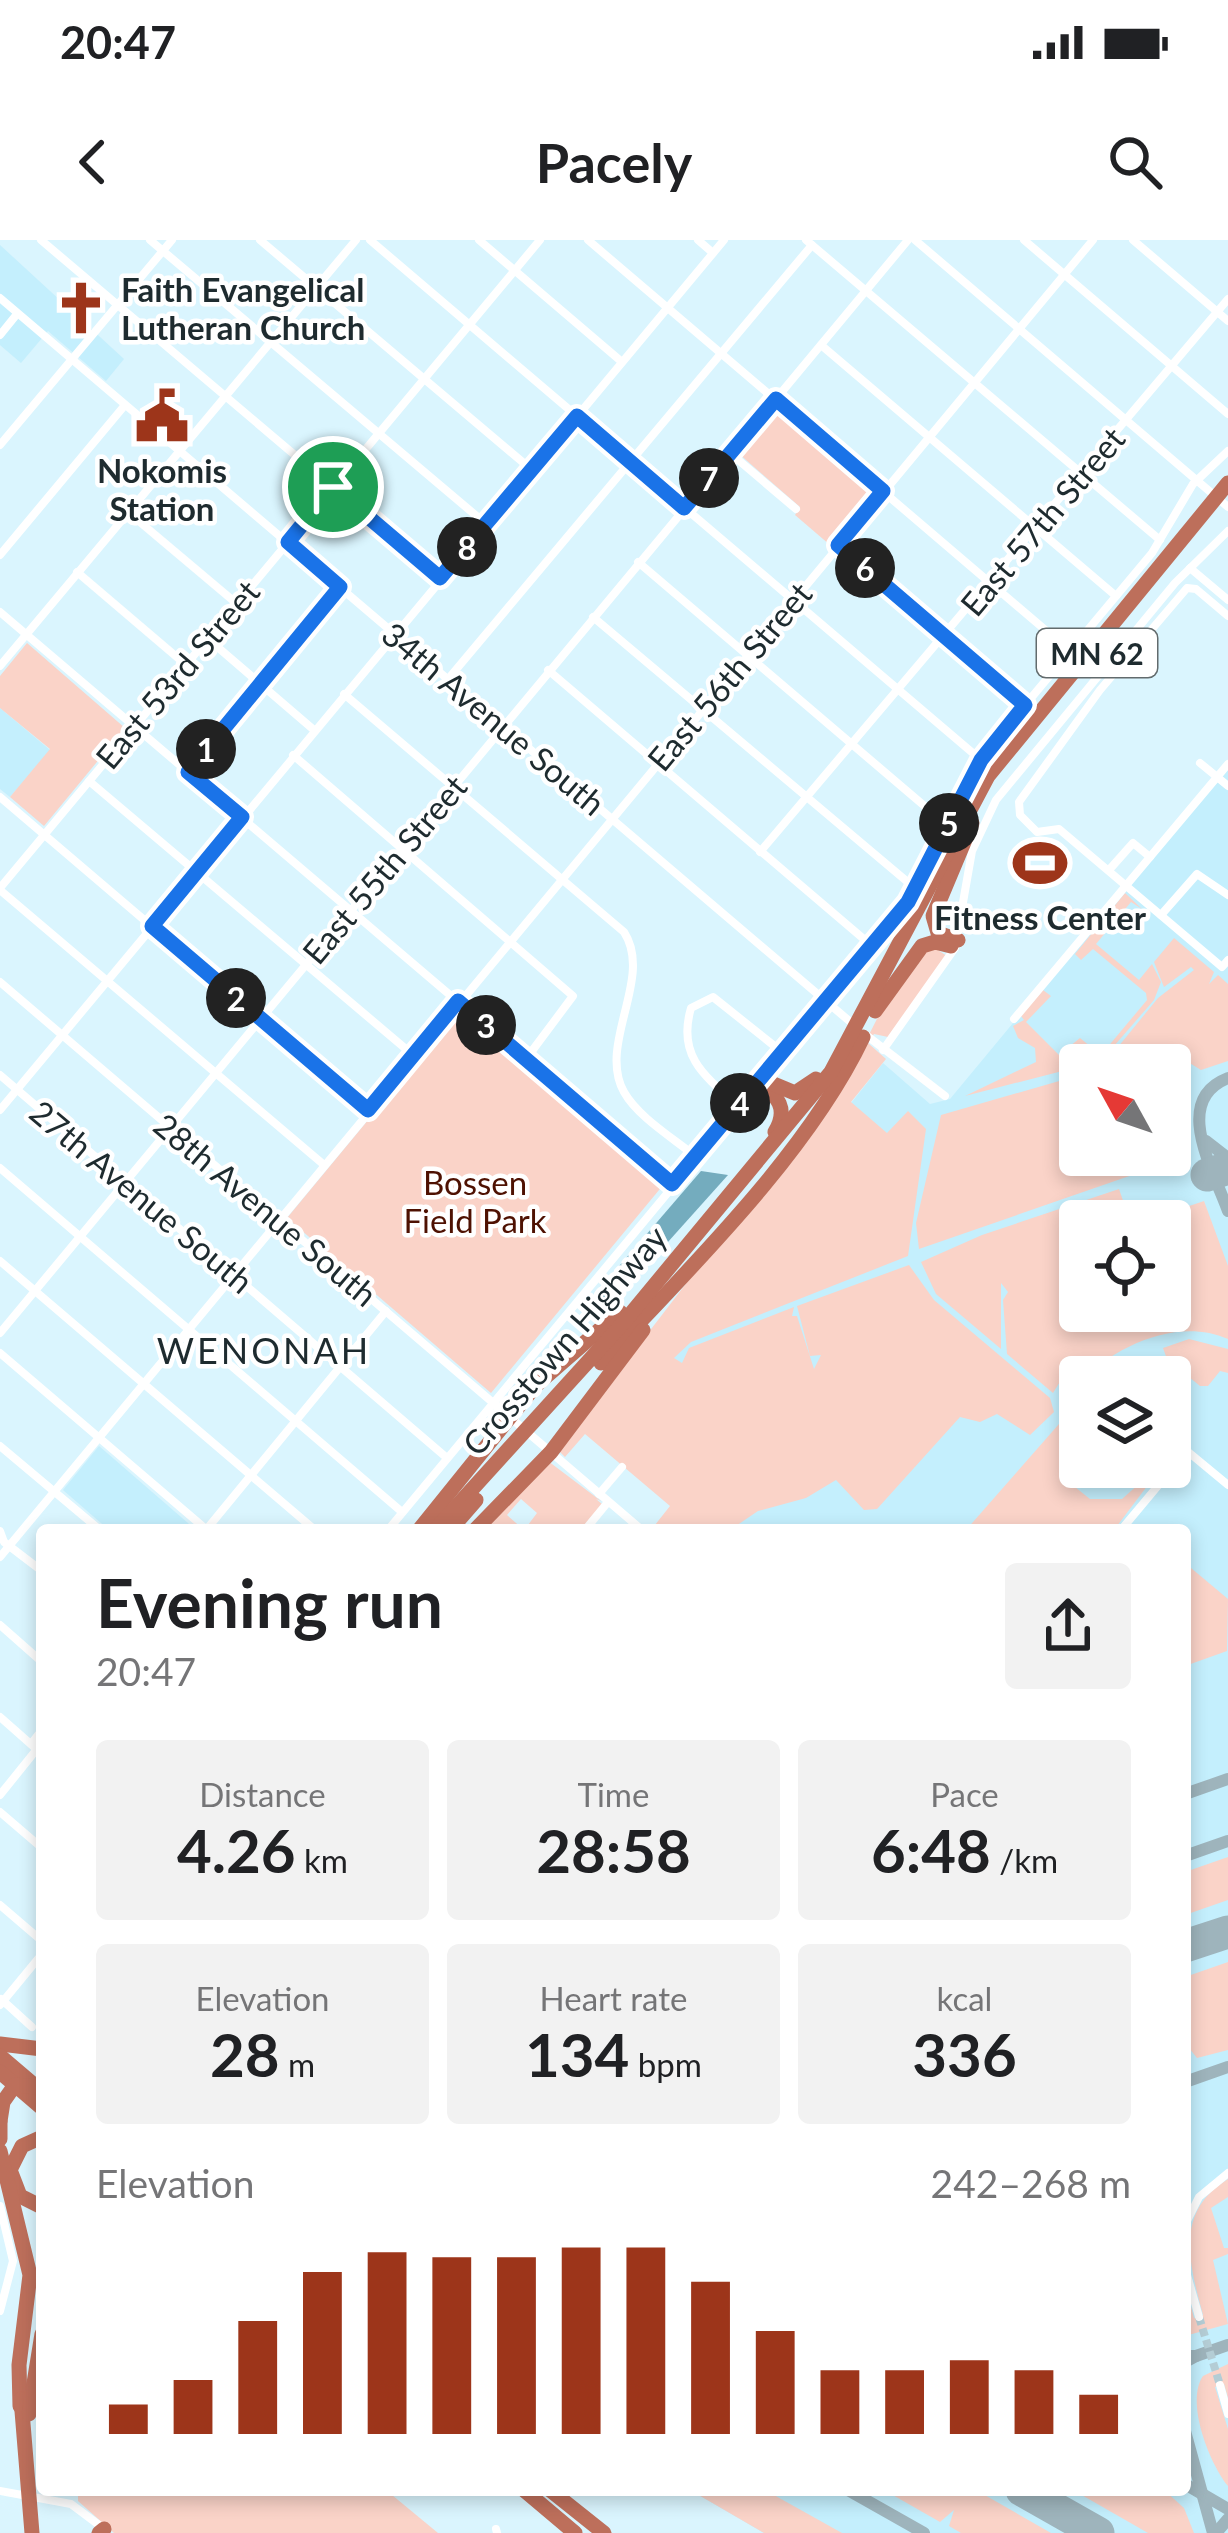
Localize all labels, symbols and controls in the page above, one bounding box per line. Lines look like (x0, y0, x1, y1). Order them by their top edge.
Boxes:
text: 20:47 (60, 15, 176, 69)
icon: back (60, 129, 126, 195)
icon: search (1102, 129, 1168, 195)
text: Pacely (536, 130, 692, 195)
place label: Faith Evangelical Lutheran Church (121, 269, 365, 347)
church icon: Faith Evangelical Lutheran Church (52, 279, 110, 337)
public building icon: Nokomis Station (133, 387, 191, 445)
street label: East 57th Street (952, 419, 1133, 623)
pin (282, 436, 384, 538)
pin: 7 (679, 448, 739, 508)
place label: Nokomis Station (97, 450, 227, 528)
icon: arrive (300, 454, 366, 520)
text: 7 (699, 458, 719, 498)
pin: 8 (437, 517, 497, 577)
text: 8 (457, 527, 477, 567)
pin: 6 (835, 538, 895, 598)
text: 6 (855, 548, 875, 588)
street label: East 53rd Street (87, 572, 267, 776)
street label: East 56th Street (639, 574, 820, 778)
street label: 34th Avenue South (374, 613, 614, 823)
road number: MN 62 (1037, 629, 1157, 677)
pin: 1 (176, 719, 236, 779)
text: 1 (196, 729, 216, 769)
street label: East 55th Street (294, 767, 475, 971)
pin: 5 (919, 793, 979, 853)
text: 5 (939, 803, 959, 843)
sports icon: Fitness Center (1011, 834, 1069, 892)
place label: Fitness Center (934, 897, 1147, 937)
pin: 2 (206, 968, 266, 1028)
text: 2 (226, 978, 246, 1018)
pin: 3 (456, 995, 516, 1055)
text: 3 (476, 1005, 496, 1045)
north arrow (1059, 1044, 1191, 1176)
map controls (1059, 1044, 1191, 1488)
pin: 4 (710, 1073, 770, 1133)
text: 4 (730, 1083, 750, 1123)
street label: 27th Avenue South (22, 1091, 262, 1301)
street label: 28th Avenue South (146, 1104, 386, 1314)
park label: Bossen Field Park (403, 1162, 547, 1240)
button: locate (1059, 1200, 1191, 1332)
street label: Crosstown Highway (454, 1217, 674, 1463)
district label: WENONAH (157, 1328, 371, 1372)
button: layers (1059, 1356, 1191, 1488)
text: Evening run (96, 1563, 443, 1642)
button: share (1005, 1563, 1131, 1689)
text: 20:47 (96, 1648, 196, 1694)
text: Distance (199, 1774, 326, 1814)
text: Time (578, 1774, 649, 1814)
text: Pace (930, 1774, 999, 1814)
text: 4.26 (177, 1814, 296, 1886)
text: 28:58 (536, 1814, 691, 1886)
text: 6:48 (871, 1814, 991, 1886)
text: km (296, 1840, 348, 1880)
text: /km (991, 1840, 1058, 1880)
text: Elevation (195, 1978, 330, 2018)
text: Heart rate (540, 1978, 687, 2018)
text: kcal (937, 1978, 992, 2018)
text: 28 (210, 2018, 280, 2090)
text: 134 (525, 2018, 629, 2090)
text: 336 (912, 2018, 1017, 2090)
text: m (280, 2044, 315, 2084)
text: bpm (629, 2044, 702, 2084)
text: Elevation (96, 2160, 254, 2206)
text: 242–268 m (931, 2160, 1131, 2206)

